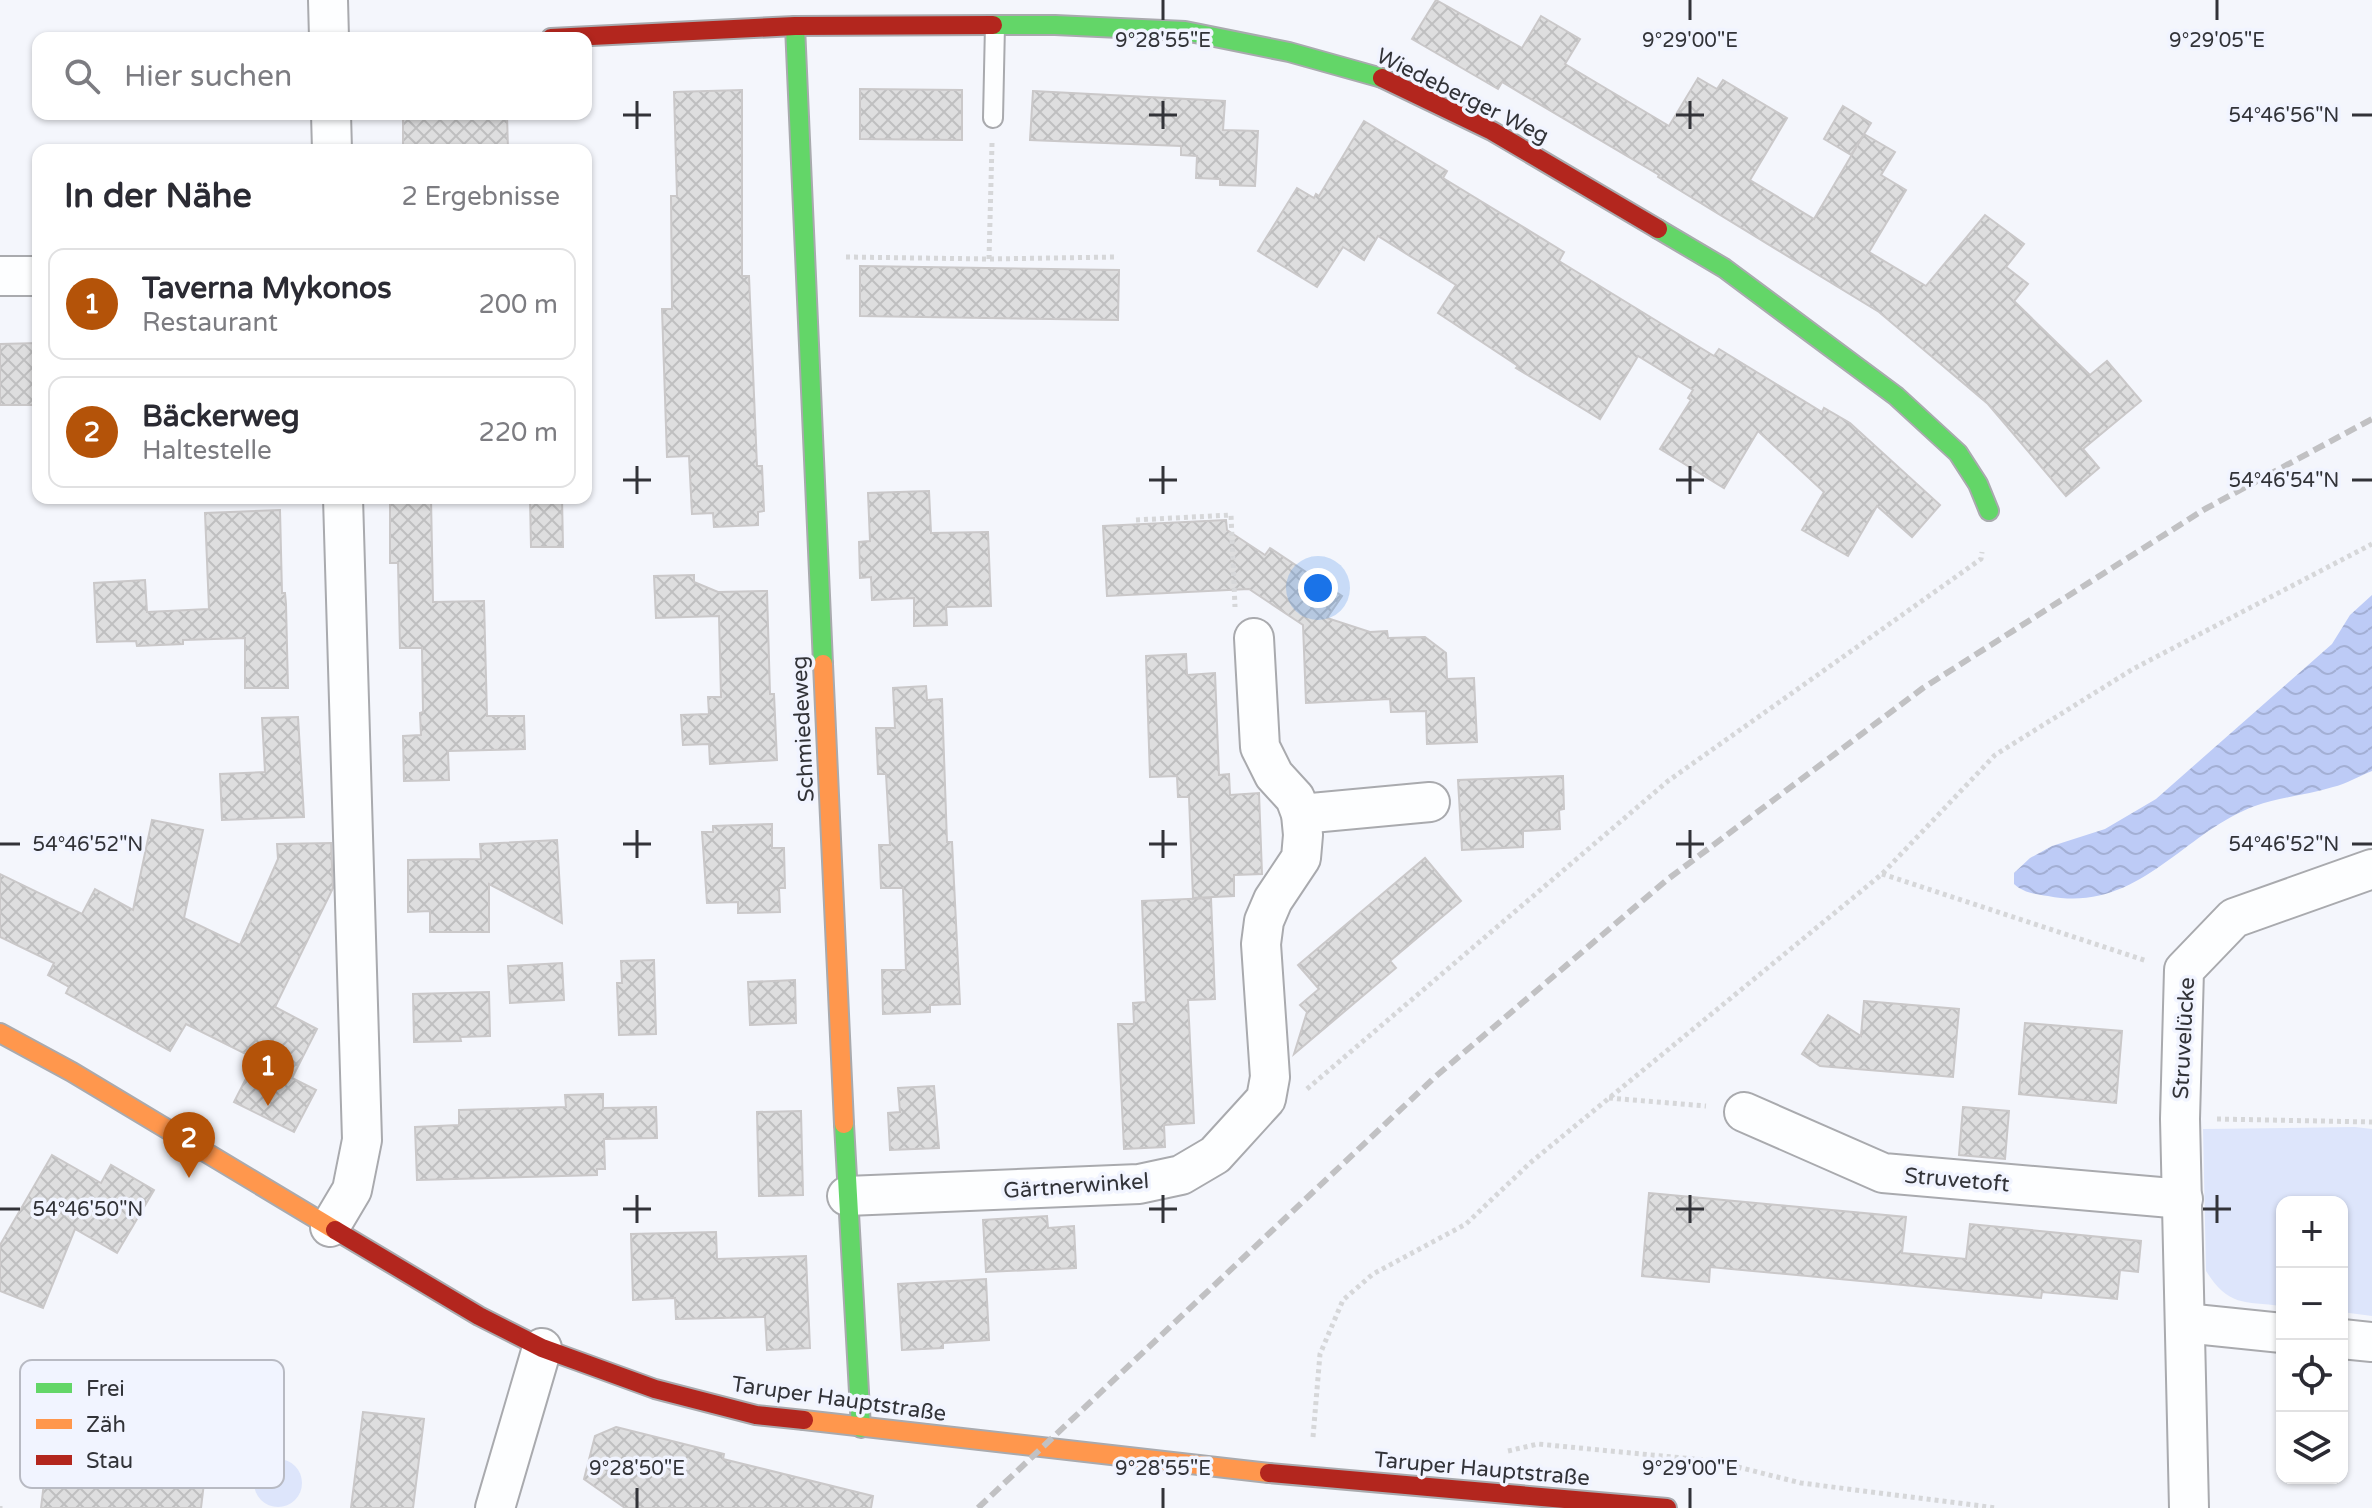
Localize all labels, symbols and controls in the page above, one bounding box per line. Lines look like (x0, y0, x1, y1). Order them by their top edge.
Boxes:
text: 9°28'55"E (1115, 29, 1211, 53)
text: 9°29'00"E (1642, 29, 1738, 53)
text: 9°29'05"E (2169, 29, 2265, 53)
search box (32, 32, 592, 120)
street label: Wiedeberger Weg (1372, 43, 1553, 149)
icon: search (60, 54, 104, 98)
text: Hier suchen (124, 58, 292, 95)
text: 54°46'56"N (2229, 104, 2339, 128)
text: In der Nähe (64, 176, 252, 217)
text: 2 Ergebnisse (401, 181, 560, 212)
text: Taverna Mykonos (142, 270, 392, 307)
text: 1 (84, 289, 100, 320)
text: 200 m (478, 289, 558, 320)
text: Restaurant (142, 307, 278, 338)
text: Bäckerweg (142, 398, 300, 435)
text: 2 (84, 417, 100, 448)
text: 220 m (478, 417, 558, 448)
text: Haltestelle (142, 435, 272, 466)
text: 54°46'54"N (2229, 469, 2339, 493)
your location (1298, 568, 1338, 608)
street label: Schmiedeweg (786, 655, 820, 803)
text: 54°46'52"N (33, 833, 143, 857)
text: 54°46'52"N (2229, 833, 2339, 857)
street label: Struvelücke (2168, 976, 2200, 1100)
pin: 1 (242, 1040, 294, 1106)
pin: 2 (163, 1112, 215, 1178)
street label: Struvetoft (1903, 1162, 2011, 1198)
street label: Gärtnerwinkel (1002, 1168, 1150, 1204)
map controls (2276, 1196, 2348, 1484)
button: + (2276, 1196, 2348, 1268)
text: 54°46'50"N (33, 1198, 143, 1222)
button: − (2276, 1268, 2348, 1340)
button: locate (2276, 1340, 2348, 1412)
legend (20, 1360, 284, 1488)
street label: Taruper Hauptstraße (730, 1371, 948, 1427)
text: Frei (86, 1376, 125, 1402)
text: Zäh (86, 1412, 126, 1438)
button: layers (2276, 1412, 2348, 1484)
street label: Taruper Hauptstraße (1373, 1447, 1591, 1491)
text: Stau (86, 1448, 133, 1474)
text: 9°28'50"E (589, 1457, 685, 1481)
text: 9°28'55"E (1115, 1457, 1211, 1481)
text: 9°29'00"E (1642, 1457, 1738, 1481)

